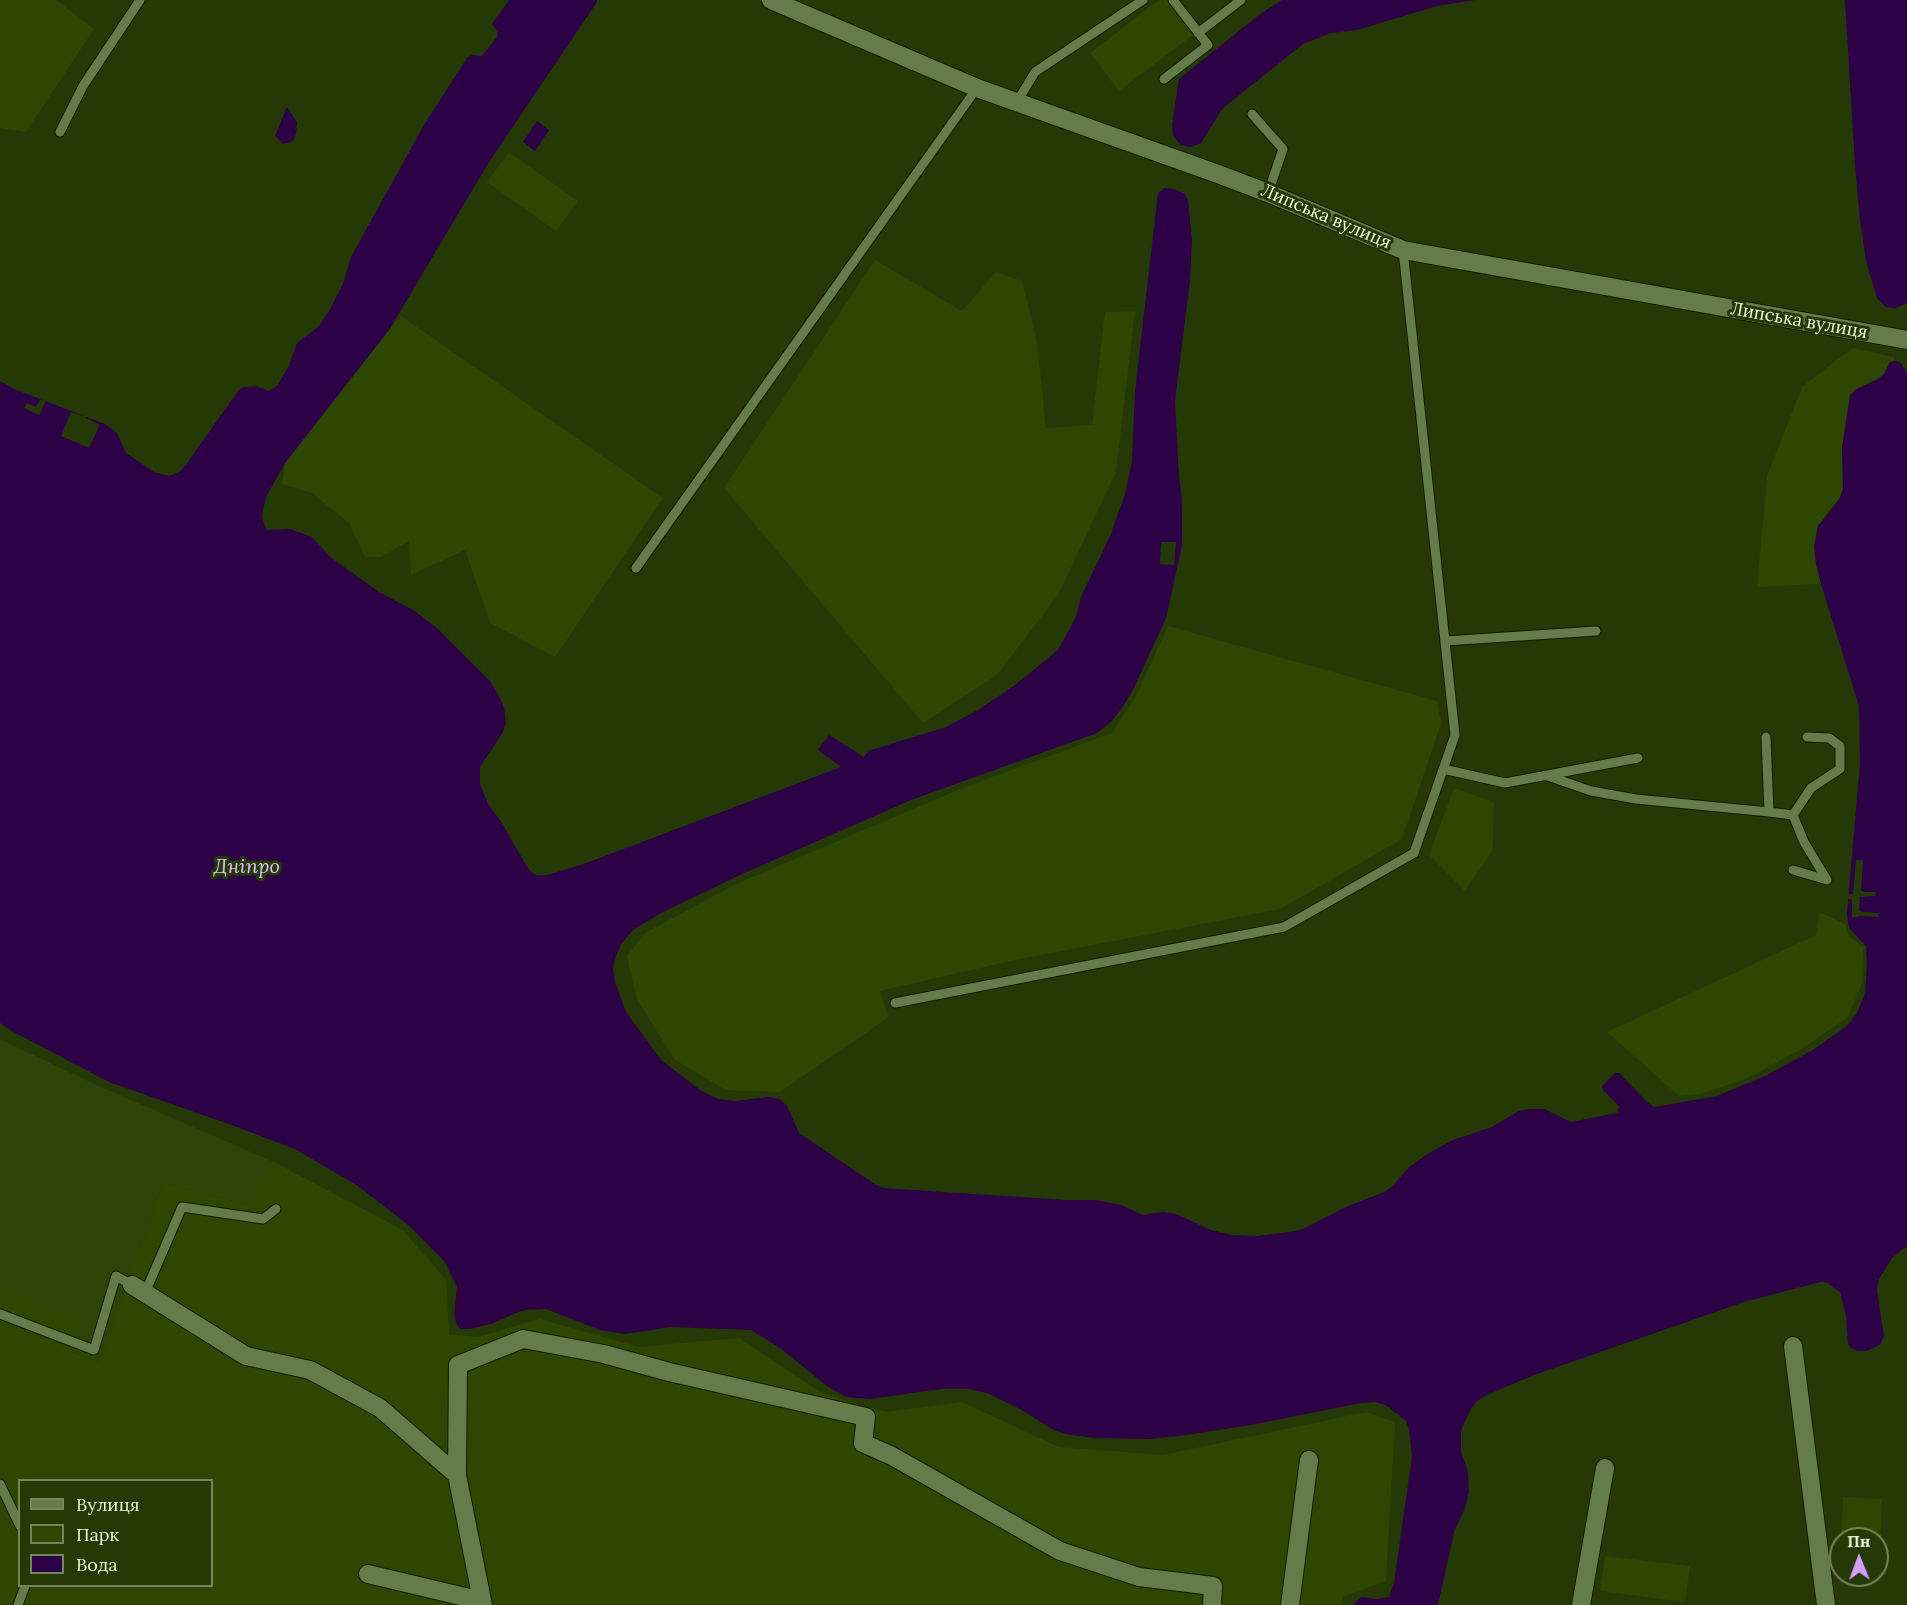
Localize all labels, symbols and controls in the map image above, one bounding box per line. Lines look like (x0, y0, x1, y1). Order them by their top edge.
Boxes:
street label: Липська вулиця (1258, 180, 1394, 254)
street label: Липська вулиця (1729, 298, 1869, 344)
water label: Дніпро (214, 855, 280, 879)
legend (18, 1479, 213, 1587)
text: Вулиця (76, 1493, 139, 1516)
text: Парк (76, 1523, 119, 1546)
north arrow (1829, 1527, 1889, 1587)
text: Пн (1847, 1531, 1870, 1551)
text: Вода (76, 1553, 118, 1576)

